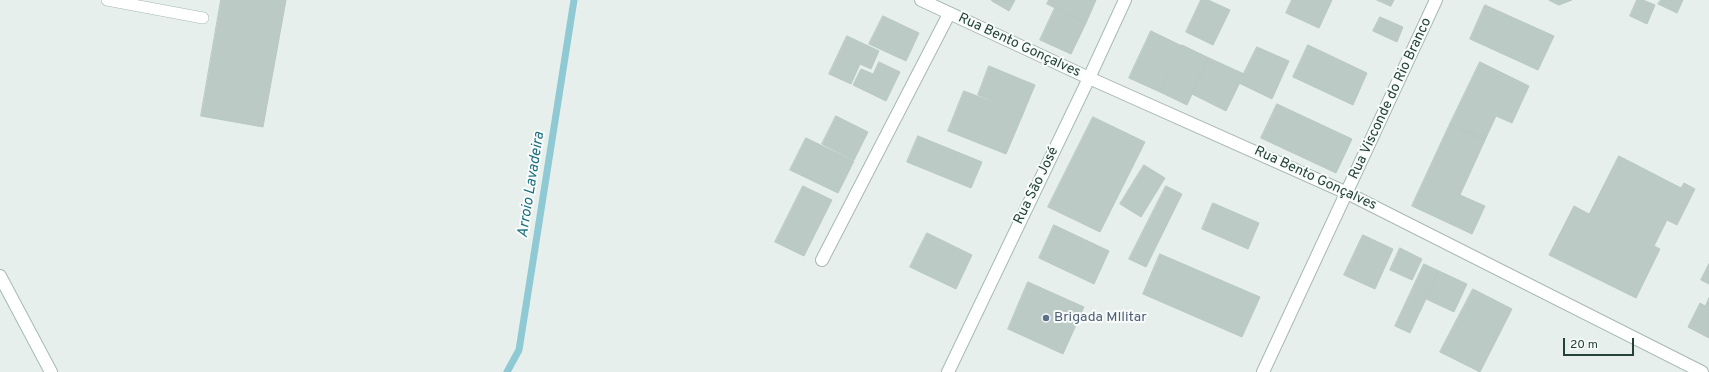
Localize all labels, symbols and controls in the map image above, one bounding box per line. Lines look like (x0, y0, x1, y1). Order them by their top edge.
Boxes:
street label: Rua Bento Gonçalves (955, 10, 1083, 82)
street label: Rua Visconde do Rio Branco (1346, 16, 1436, 182)
water label: Arroio Lavadeira (515, 131, 549, 239)
street label: Rua Bento Gonçalves (1251, 143, 1379, 215)
street label: Rua São José (1011, 145, 1063, 227)
place label: Brigada MIlitar (1054, 310, 1147, 326)
marker: Brigada MIlitar (1041, 313, 1051, 323)
scale bar (1565, 330, 1636, 356)
text: 20 m (1570, 337, 1598, 353)

